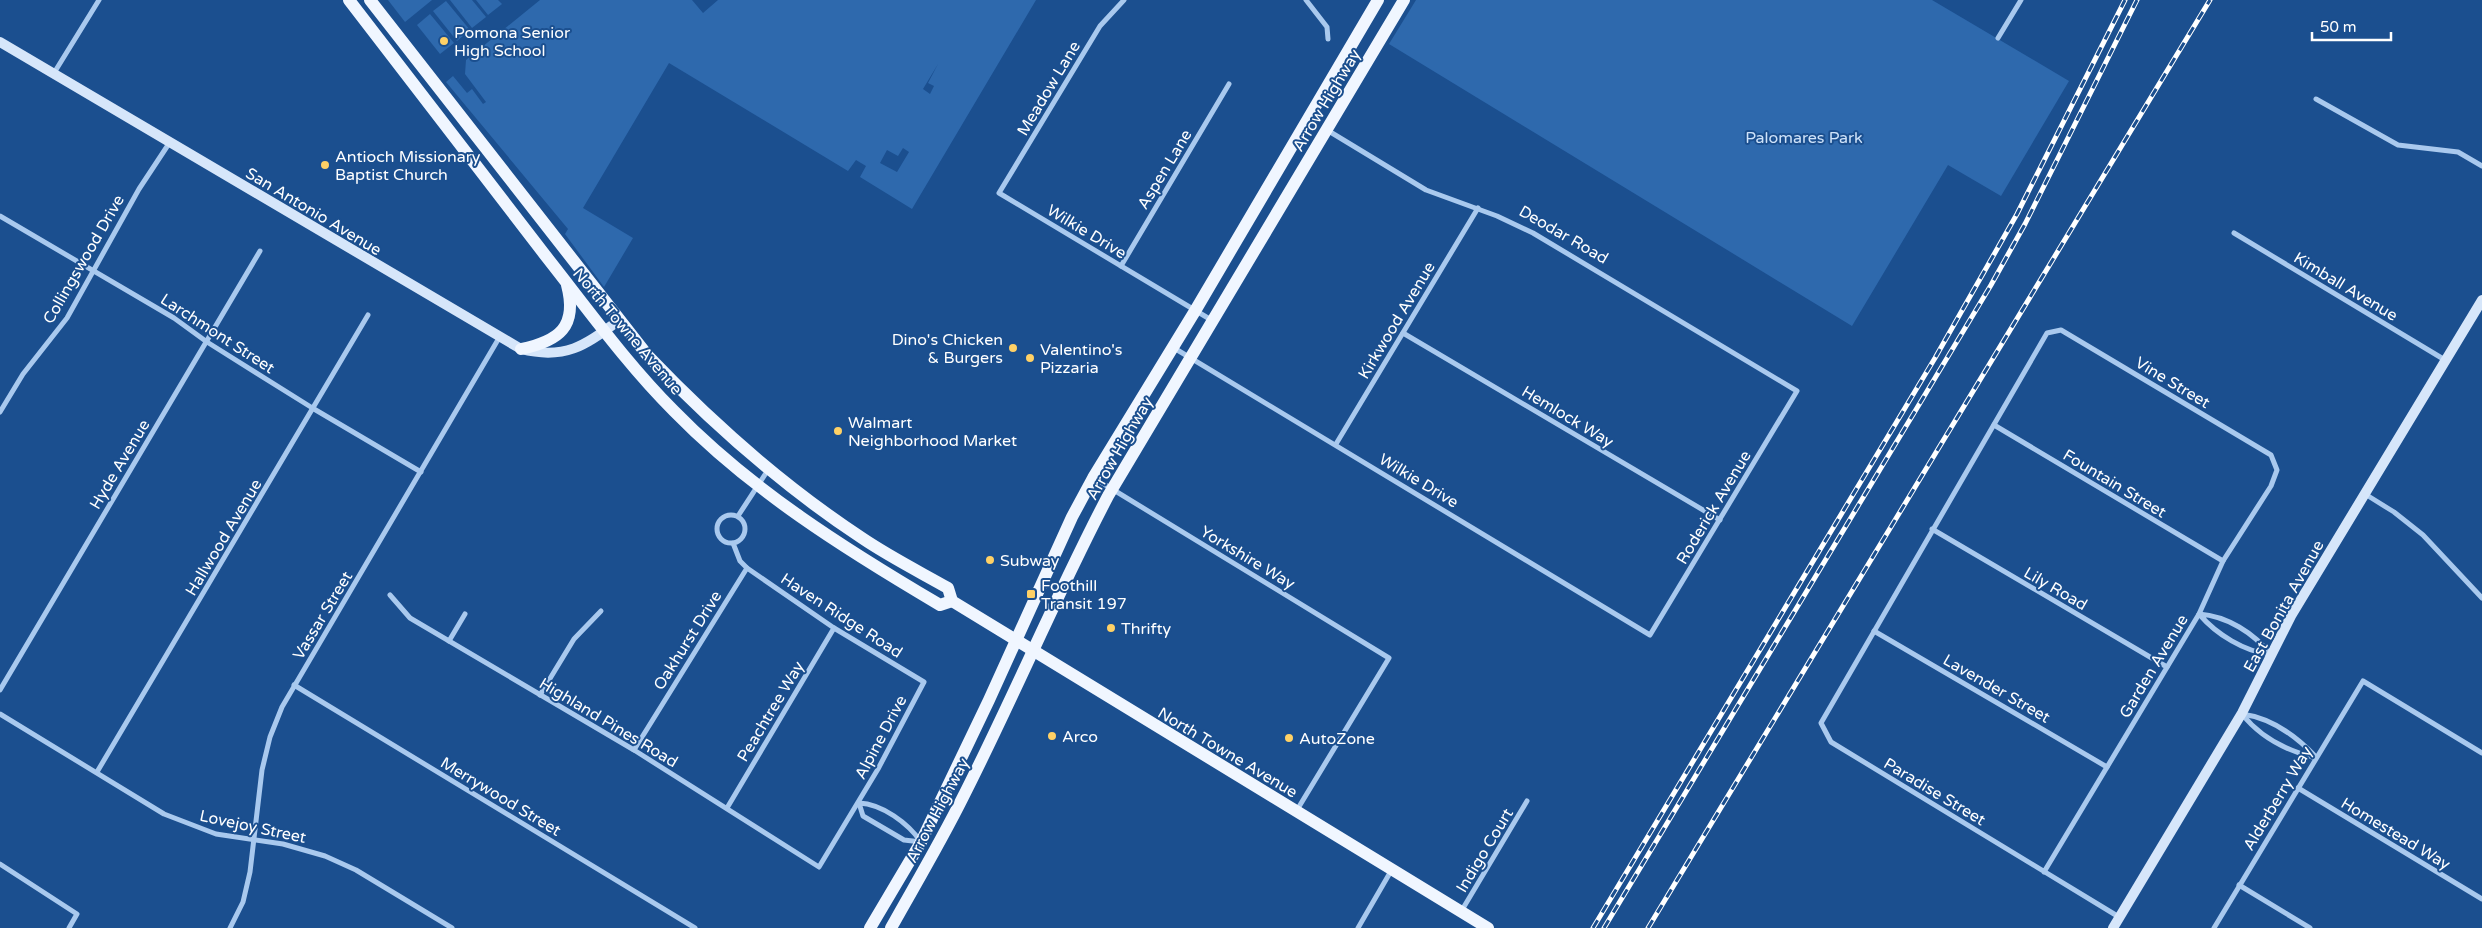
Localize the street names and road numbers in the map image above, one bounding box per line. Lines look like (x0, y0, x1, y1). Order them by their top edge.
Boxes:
street label: Meadow Lane (1013, 38, 1085, 139)
street label: Arrow Highway (1288, 45, 1365, 155)
street label: Aspen Lane (1133, 126, 1197, 213)
street label: San Antonio Avenue (242, 163, 385, 260)
street label: Collingswood Drive (39, 191, 129, 328)
street label: Wilkie Drive (1043, 200, 1130, 263)
street label: Deodar Road (1515, 201, 1612, 269)
street label: Kimball Avenue (2290, 248, 2401, 326)
street label: Kirkwood Avenue (1354, 258, 1440, 383)
street label: North Towne Avenue (568, 264, 686, 399)
street label: Larchmont Street (157, 289, 278, 378)
street label: Vine Street (2131, 353, 2213, 413)
street label: Hemlock Way (1518, 382, 1617, 452)
street label: Arrow Highway (1082, 393, 1158, 504)
street label: Hyde Avenue (85, 416, 154, 513)
street label: Fountain Street (2059, 445, 2170, 523)
street label: Roderick Avenue (1672, 447, 1756, 568)
street label: Wilkie Drive (1375, 449, 1462, 512)
street label: Hallwood Avenue (181, 476, 267, 599)
street label: Yorkshire Way (1196, 522, 1299, 594)
street label: East Bonita Avenue (2239, 537, 2328, 676)
street label: Lily Road (2020, 563, 2091, 615)
street label: Vassar Street (289, 568, 357, 663)
street label: Haven Ridge Road (777, 569, 906, 663)
street label: Oakhurst Drive (649, 587, 726, 694)
street label: Garden Avenue (2115, 611, 2193, 722)
street label: Lavender Street (1939, 650, 2054, 728)
street label: Peachtree Way (733, 657, 809, 765)
street label: Highland Pines Road (536, 674, 681, 772)
street label: Alpine Drive (850, 692, 911, 783)
street label: North Towne Avenue (1154, 703, 1301, 803)
street label: Alderberry Way (2239, 742, 2317, 854)
street label: Merrywood Street (437, 753, 564, 841)
street label: Arrow Highway (902, 754, 974, 866)
street label: Paradise Street (1880, 754, 1989, 830)
street label: Homestead Way (2337, 793, 2454, 875)
street label: Indigo Court (1452, 805, 1518, 896)
street label: Lovejoy Street (198, 806, 308, 848)

